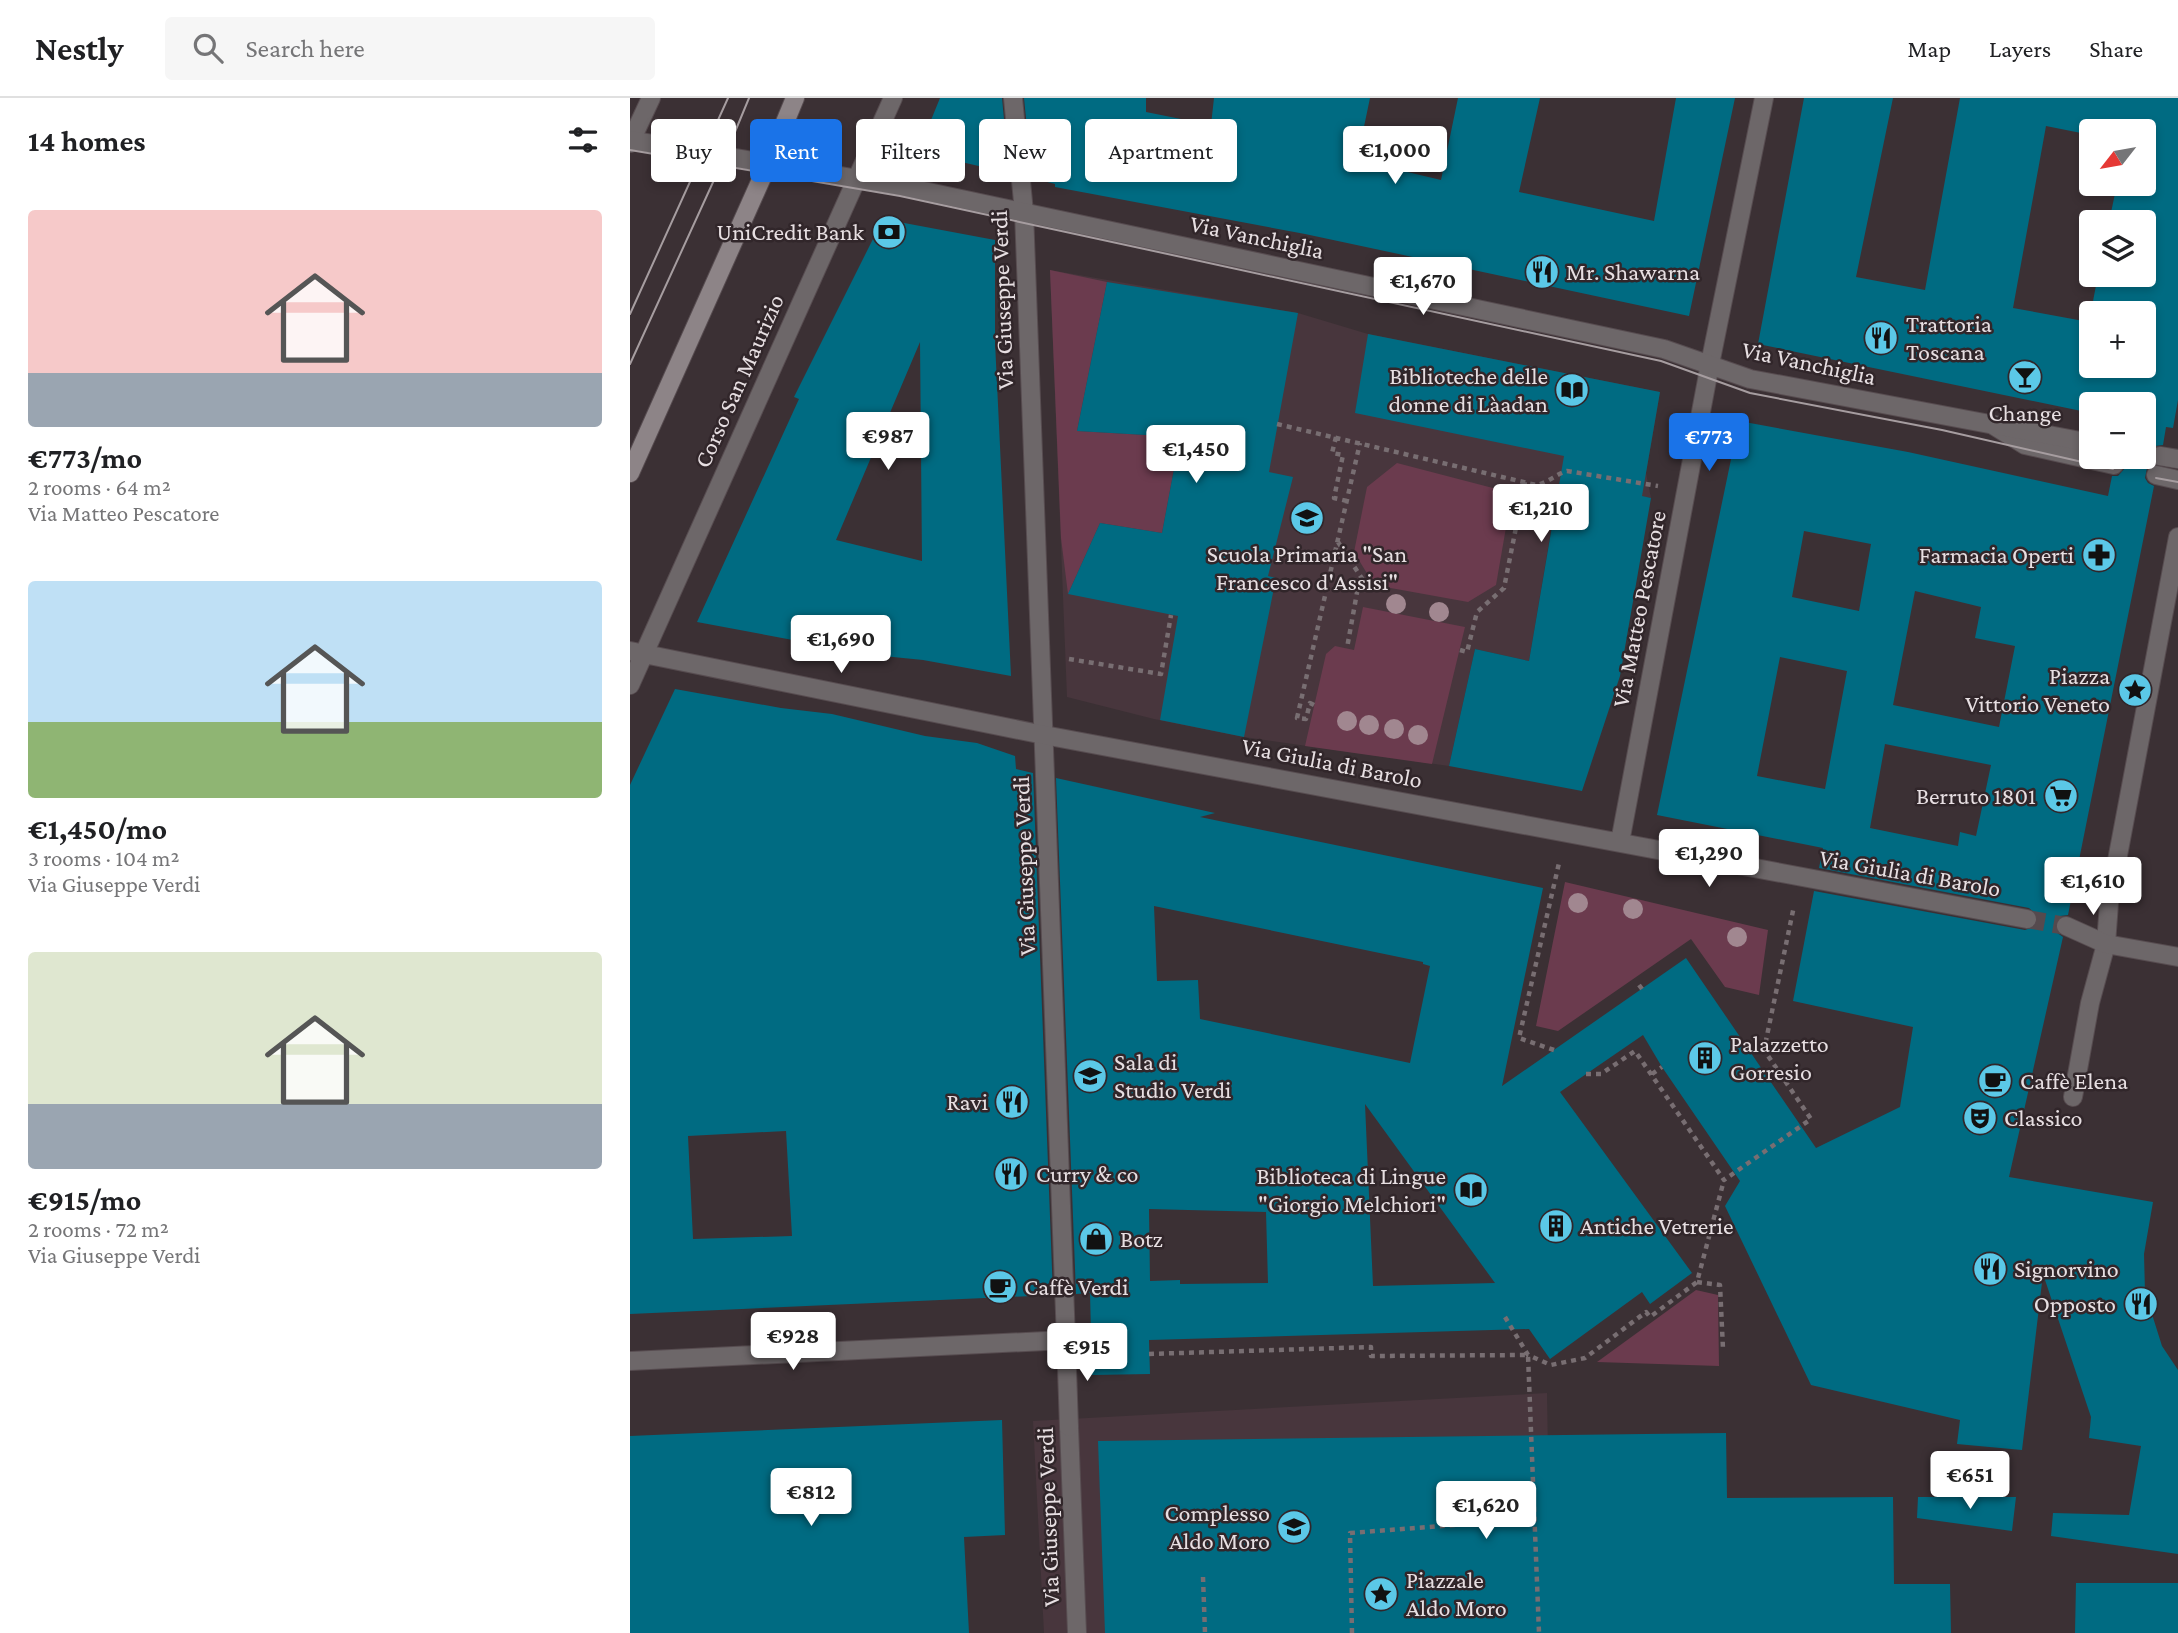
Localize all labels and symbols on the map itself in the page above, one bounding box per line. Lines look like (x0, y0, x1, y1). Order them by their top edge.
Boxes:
north arrow (2079, 119, 2156, 196)
pin: €1,000 (1338, 126, 1452, 186)
street label: Via Vanchiglia (1188, 209, 1326, 264)
street label: Via Giuseppe Verdi (985, 210, 1018, 390)
bank icon: UniCredit Bank (870, 213, 908, 251)
place label: UniCredit Bank (717, 218, 865, 245)
restaurant icon: Mr. Shawarna (1523, 253, 1561, 291)
pin: €1,670 (1366, 258, 1480, 317)
place label: Mr. Shawarna (1566, 258, 1700, 285)
street label: Corso San Maurizio (688, 290, 789, 472)
place label: Trattoria Toscana (1906, 310, 1992, 365)
restaurant icon: Trattoria Toscana (1862, 319, 1900, 357)
street label: Via Vanchiglia (1740, 335, 1878, 390)
bar icon: Change (2006, 358, 2044, 396)
place label: Biblioteche delle donne di Làadan (1388, 362, 1548, 417)
library icon: Biblioteche delle donne di Làadan (1553, 371, 1591, 409)
place label: Change (1988, 399, 2062, 426)
pin: €987 (847, 412, 929, 472)
pin: €773 (1668, 414, 1750, 473)
pin: €1,450 (1139, 426, 1253, 485)
pin: €1,210 (1484, 484, 1598, 544)
school or university icon: Scuola Primaria "San Francesco d'Assisi" (1288, 499, 1326, 537)
street label: Via Matteo Pescatore (1606, 508, 1671, 710)
pharmacy icon: Farmacia Operti (2080, 536, 2118, 574)
place label: Scuola Primaria "San Francesco d'Assisi" (1207, 540, 1407, 595)
place label: Farmacia Operti (1919, 541, 2074, 568)
pin: €1,690 (784, 616, 898, 675)
place label: Piazza Vittorio Veneto (1965, 662, 2110, 717)
place icon: Piazza Vittorio Veneto (2116, 671, 2154, 709)
street label: Via Giulia di Barolo (1240, 732, 1425, 793)
street label: Via Giuseppe Verdi (1007, 776, 1040, 956)
supermarket icon: Berruto 1801 (2042, 777, 2080, 815)
place label: Berruto 1801 (1916, 782, 2036, 809)
pin: €1,290 (1652, 830, 1766, 889)
street label: Via Giulia di Barolo (1817, 843, 2003, 902)
pin: €1,610 (2036, 858, 2150, 917)
place label: Palazzetto Gorresio (1730, 1030, 1829, 1085)
building icon: Palazzetto Gorresio (1686, 1039, 1724, 1077)
place label: Sala di Studio Verdi (1114, 1048, 1231, 1103)
school or university icon: Sala di Studio Verdi (1071, 1057, 1109, 1095)
cafe icon: Caffè Elena (1976, 1062, 2014, 1100)
place label: Caffè Elena (2020, 1067, 2128, 1094)
restaurant icon: Ravi (993, 1083, 1031, 1121)
place label: Ravi (946, 1088, 988, 1115)
theatre icon: Classico (1961, 1099, 1999, 1137)
place label: Classico (2004, 1104, 2082, 1131)
restaurant icon: Curry & co (992, 1155, 1030, 1193)
place label: Curry & co (1036, 1160, 1138, 1187)
place label: Biblioteca di Lingue "Giorgio Melchiori" (1256, 1162, 1446, 1217)
library icon: Biblioteca di Lingue "Giorgio Melchiori" (1452, 1171, 1490, 1209)
building icon: Antiche Vetrerie (1537, 1207, 1575, 1245)
place label: Antiche Vetrerie (1580, 1212, 1734, 1239)
shop icon: Botz (1077, 1220, 1115, 1258)
place label: Botz (1120, 1225, 1163, 1252)
restaurant icon: Signorvino (1971, 1250, 2009, 1288)
place label: Signorvino (2014, 1255, 2119, 1282)
cafe icon: Caffè Verdi (981, 1268, 1019, 1306)
place label: Caffè Verdi (1024, 1273, 1128, 1300)
restaurant icon: Opposto (2122, 1285, 2160, 1323)
place label: Opposto (2034, 1290, 2116, 1317)
pin: €928 (752, 1312, 834, 1372)
pin: €915 (1046, 1324, 1128, 1383)
street label: Via Giuseppe Verdi (1031, 1427, 1064, 1607)
pin: €651 (1929, 1452, 2011, 1511)
pin: €812 (770, 1468, 852, 1528)
pin: €1,620 (1429, 1482, 1543, 1541)
place label: Complesso Aldo Moro (1165, 1499, 1270, 1554)
school or university icon: Complesso Aldo Moro (1275, 1508, 1313, 1546)
place label: Piazzale Aldo Moro (1406, 1566, 1507, 1621)
place icon: Piazzale Aldo Moro (1362, 1575, 1400, 1613)

